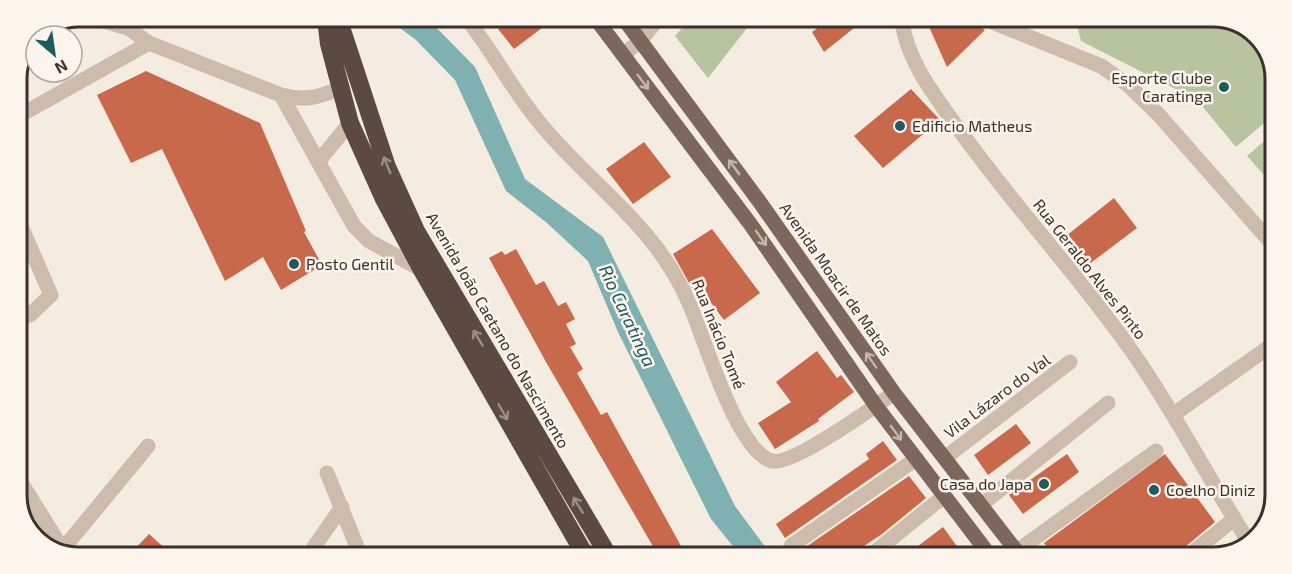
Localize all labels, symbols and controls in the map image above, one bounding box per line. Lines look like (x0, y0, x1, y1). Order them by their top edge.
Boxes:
north arrow (24, 24, 84, 84)
text: N (52, 56, 71, 79)
place label: Esporte Clube Caratinga (1111, 68, 1212, 105)
one-way arrow (637, 74, 650, 90)
marker: Esporte Clube Caratinga (1217, 80, 1231, 94)
place label: Edificio Matheus (912, 116, 1032, 135)
marker: Edificio Matheus (893, 119, 907, 133)
one-way arrow (381, 157, 392, 175)
one-way arrow (728, 159, 740, 175)
street label: Rua Geraldo Alves Pinto (1030, 195, 1151, 342)
street label: Avenida Moacir de Matos (776, 199, 896, 359)
street label: Avenida João Caetano do Nascimento (423, 208, 574, 451)
one-way arrow (755, 230, 767, 246)
place label: Posto Gentil (306, 254, 394, 273)
marker: Posto Gentil (287, 257, 301, 271)
water label: Rio Caratinga (595, 261, 661, 370)
street label: Rua Inácio Tomé (689, 276, 750, 392)
one-way arrow (471, 330, 483, 347)
street label: Vila Lázaro do Val (940, 349, 1054, 442)
one-way arrow (865, 353, 877, 369)
one-way arrow (497, 403, 509, 420)
one-way arrow (890, 424, 902, 440)
place label: Casa do Japa (940, 474, 1032, 493)
marker: Casa do Japa (1037, 477, 1051, 491)
place label: Coelho Diniz (1166, 480, 1256, 499)
marker: Coelho Diniz (1147, 483, 1161, 497)
one-way arrow (572, 497, 584, 514)

